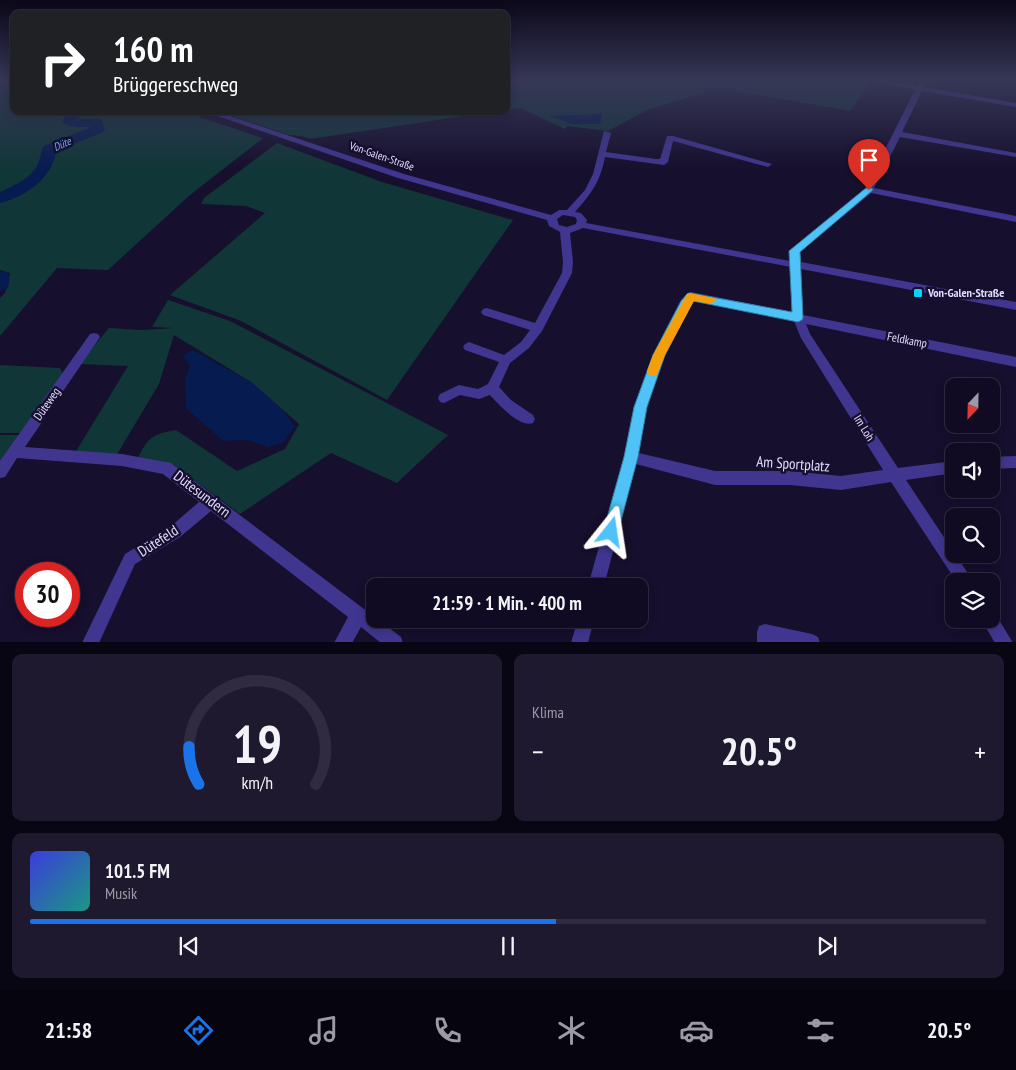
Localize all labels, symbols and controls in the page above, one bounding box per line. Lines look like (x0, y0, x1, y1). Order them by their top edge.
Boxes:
text: 160 m (113, 26, 194, 72)
icon: right (30, 30, 95, 95)
text: Brüggereschweg (113, 70, 238, 98)
water label: Düte (51, 133, 74, 154)
street label: Von-Galen-Straße (347, 138, 417, 174)
pin (848, 139, 890, 190)
icon: arrive (855, 146, 883, 174)
place label: Von-Galen-Straße (927, 285, 1004, 300)
marker: Von-Galen-Straße (912, 287, 924, 299)
street label: Feldkamp (886, 328, 928, 351)
north arrow (945, 378, 1000, 432)
map controls (945, 378, 1000, 628)
street label: Düteweg (30, 384, 63, 423)
street label: Im Loh (851, 412, 878, 444)
button: sound (945, 443, 1000, 498)
street label: Am Sportplatz (756, 451, 830, 476)
street label: Dütesundern (170, 466, 234, 521)
position arrow (584, 505, 636, 557)
button: search (945, 508, 1000, 563)
street label: Dütefeld (134, 520, 182, 561)
speed limit sign: 30 (15, 562, 80, 627)
button: layers (945, 573, 1000, 628)
text: 21:59 · 1 Min. · 400 m (432, 591, 582, 615)
text: Klima (532, 702, 564, 722)
text: 19 (232, 710, 282, 777)
text: 20.5° (721, 726, 797, 775)
text: − (532, 733, 544, 770)
text: + (974, 733, 986, 770)
text: km/h (241, 771, 273, 794)
text: 101.5 FM (105, 859, 170, 883)
text: Musik (105, 883, 137, 903)
icon: previous (175, 932, 203, 960)
icon: pause (494, 932, 522, 960)
icon: next (813, 932, 841, 960)
icon: directions (181, 1013, 216, 1048)
icon: music (306, 1013, 341, 1048)
icon: phone (430, 1013, 465, 1048)
icon: climate (554, 1013, 589, 1048)
icon: car (679, 1013, 714, 1048)
icon: filters (803, 1013, 838, 1048)
text: 21:58 (45, 1016, 92, 1044)
text: 20.5° (927, 1016, 971, 1044)

